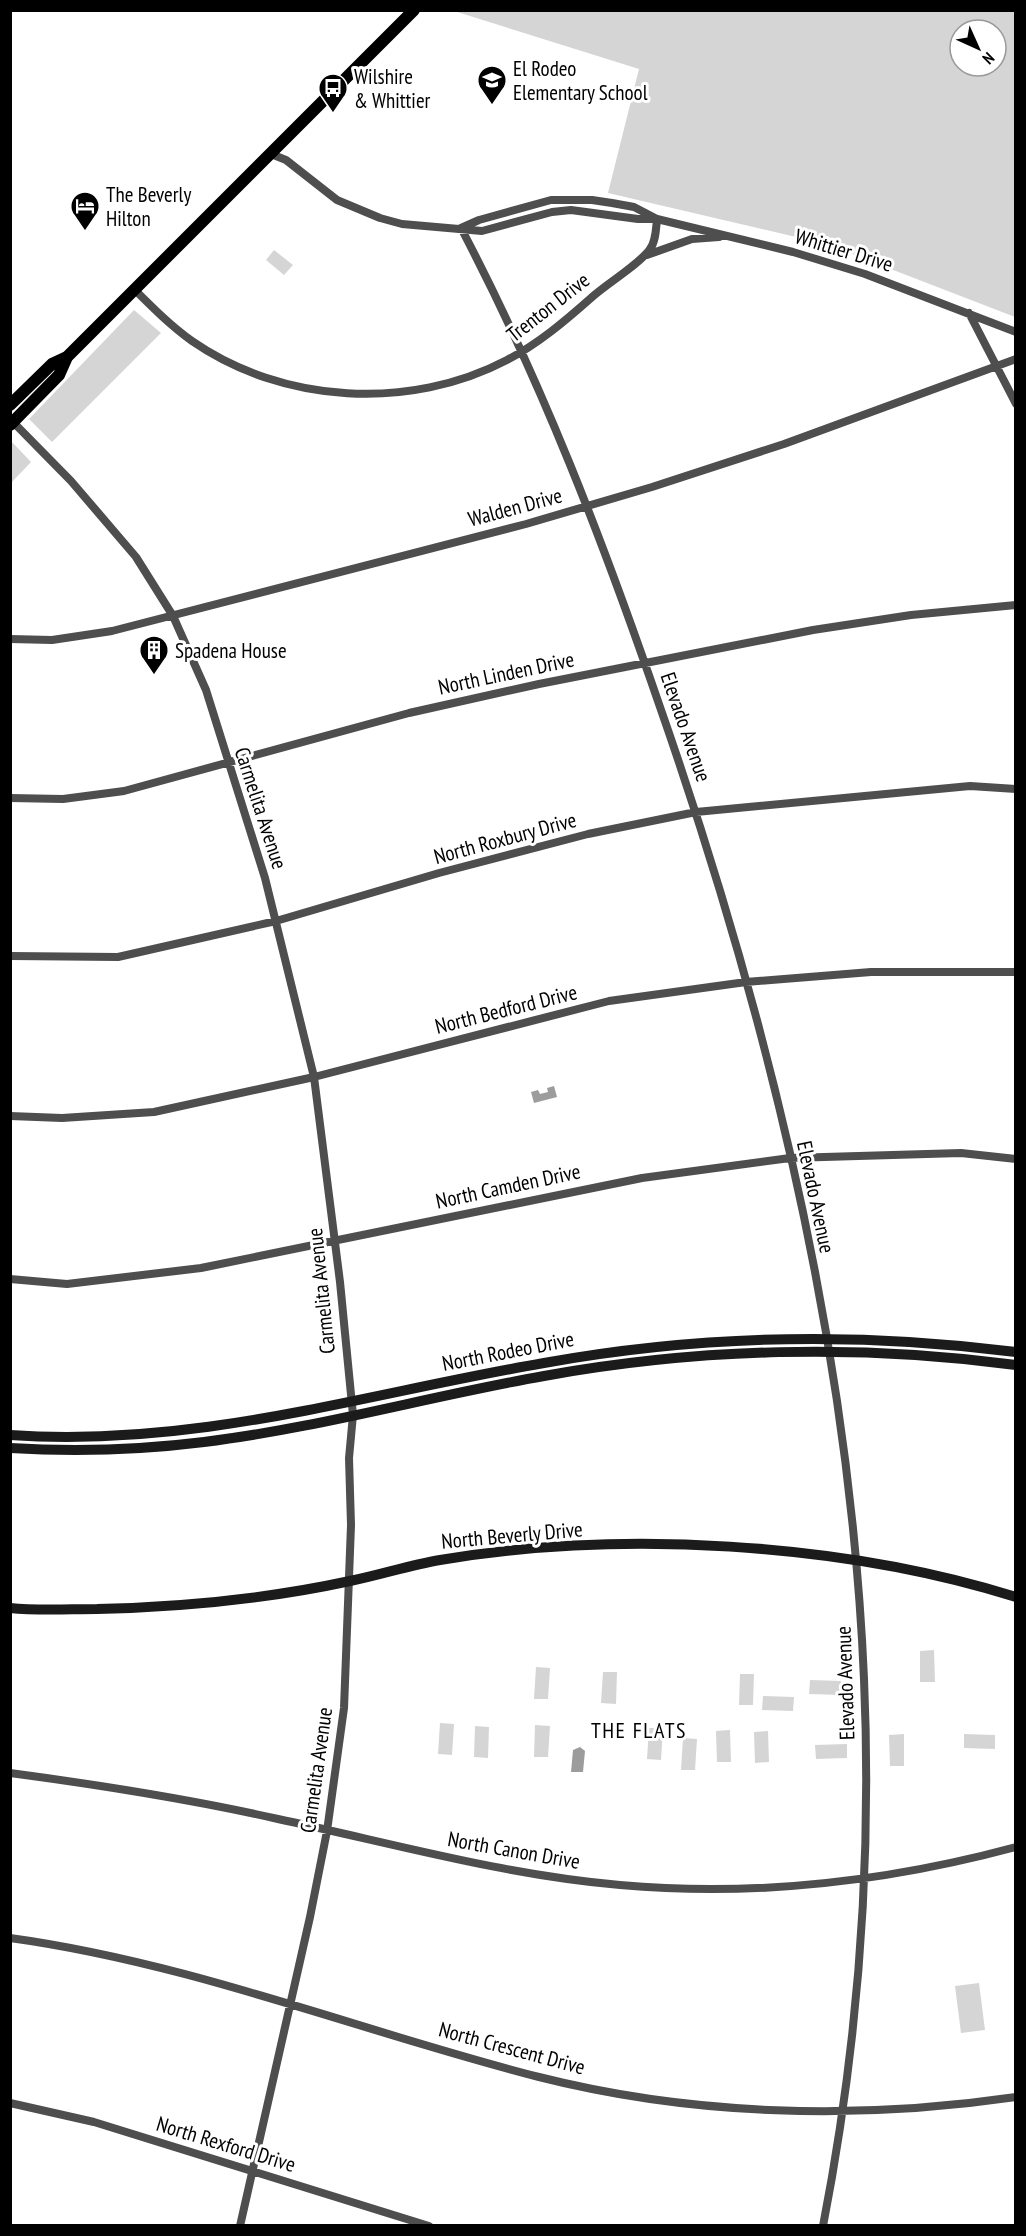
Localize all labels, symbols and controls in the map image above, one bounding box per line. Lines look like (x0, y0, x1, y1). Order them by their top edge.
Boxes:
north arrow (948, 18, 1008, 78)
text: N (978, 48, 999, 69)
place label: El Rodeo Elementary School (513, 55, 648, 106)
place label: Wilshire & Whittier (354, 63, 431, 114)
school or university icon: El Rodeo Elementary School (476, 64, 508, 106)
bus stop icon: Wilshire & Whittier (317, 72, 349, 114)
place label: The Beverly Hilton (106, 181, 191, 232)
hotel icon: The Beverly Hilton (69, 190, 101, 232)
street label: Whittier Drive (792, 222, 896, 278)
street label: Trenton Drive (501, 266, 595, 348)
street label: Walden Drive (465, 481, 565, 533)
building icon: Spadena House (138, 634, 170, 676)
place label: Spadena House (175, 637, 287, 664)
street label: North Linden Drive (436, 645, 576, 701)
street label: Elevado Avenue (655, 669, 717, 785)
street label: Carmelita Avenue (229, 744, 293, 872)
street label: North Roxbury Drive (431, 806, 579, 870)
street label: North Bedford Drive (432, 978, 580, 1040)
street label: Elevado Avenue (791, 1138, 841, 1256)
street label: North Camden Drive (433, 1158, 583, 1214)
street label: Carmelita Avenue (301, 1227, 341, 1355)
street label: North Rodeo Drive (440, 1325, 576, 1377)
street label: North Beverly Drive (440, 1515, 584, 1555)
street label: Elevado Avenue (830, 1626, 860, 1740)
street label: Carmelita Avenue (294, 1706, 338, 1834)
district label: THE FLATS (591, 1716, 687, 1744)
street label: North Canon Drive (446, 1825, 582, 1875)
street label: North Crescent Drive (436, 2016, 588, 2080)
street label: North Rexford Drive (153, 2110, 299, 2178)

